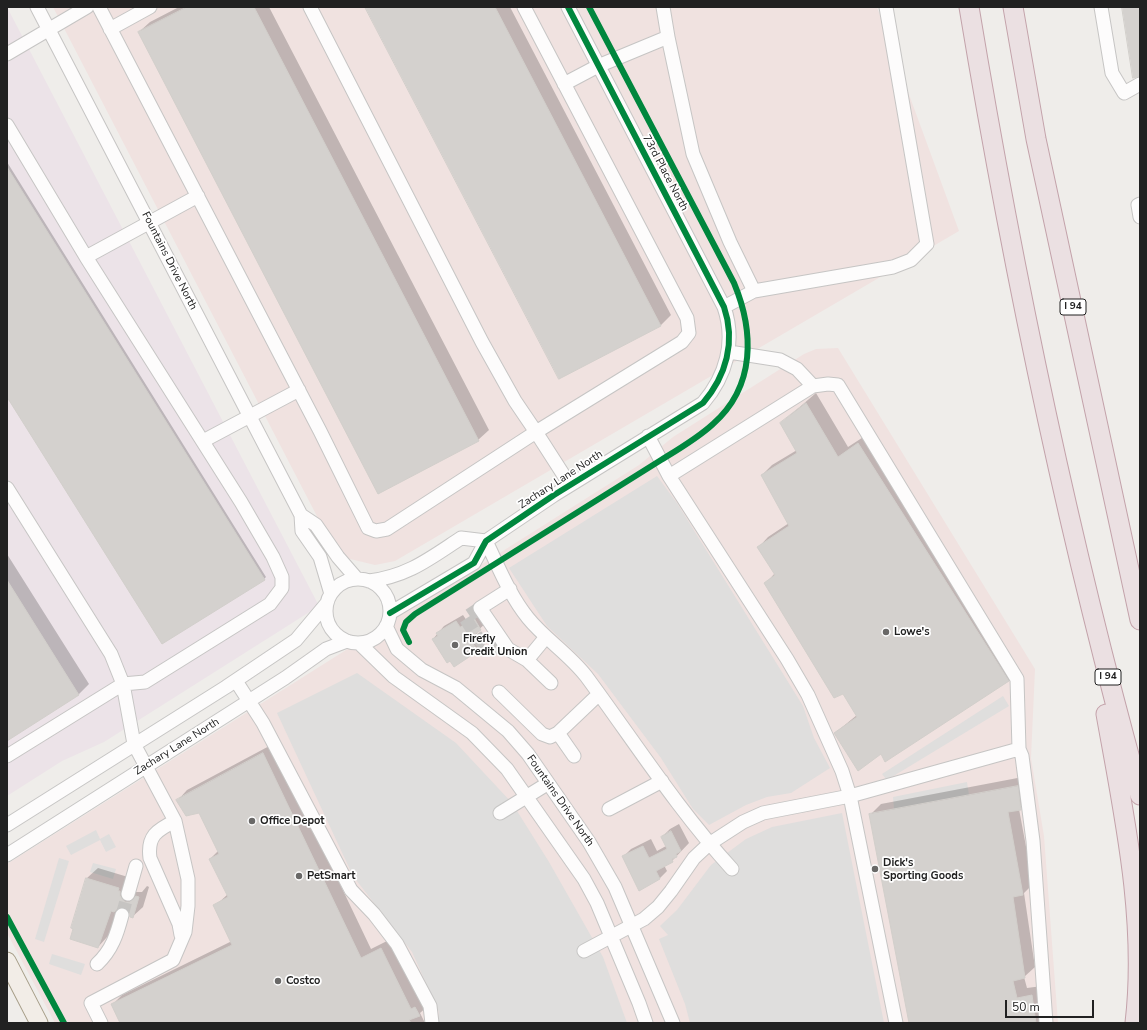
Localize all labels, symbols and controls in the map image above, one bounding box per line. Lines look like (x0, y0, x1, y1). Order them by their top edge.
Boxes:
street label: 73rd Place North (639, 133, 691, 213)
street label: Fountains Drive North (139, 210, 199, 312)
road number: I 94 (1060, 299, 1086, 315)
street label: Zachary Lane North (517, 448, 605, 512)
place label: Lowe's (894, 625, 930, 639)
marker: Lowe's (881, 627, 891, 637)
place label: Firefly Credit Union (463, 632, 527, 658)
marker: Firefly Credit Union (450, 640, 460, 650)
road number: I 94 (1095, 669, 1121, 685)
street label: Zachary Lane North (132, 716, 222, 778)
street label: Fountains Drive North (523, 753, 597, 849)
place label: Office Depot (260, 814, 325, 828)
marker: Office Depot (247, 816, 257, 826)
place label: Dick's Sporting Goods (883, 856, 963, 882)
marker: Dick's Sporting Goods (870, 864, 880, 874)
place label: PetSmart (307, 869, 356, 883)
marker: PetSmart (294, 871, 304, 881)
place label: Costco (286, 974, 320, 988)
marker: Costco (273, 976, 283, 986)
scale bar (1007, 992, 1096, 1018)
text: 50 m (1012, 999, 1040, 1015)

